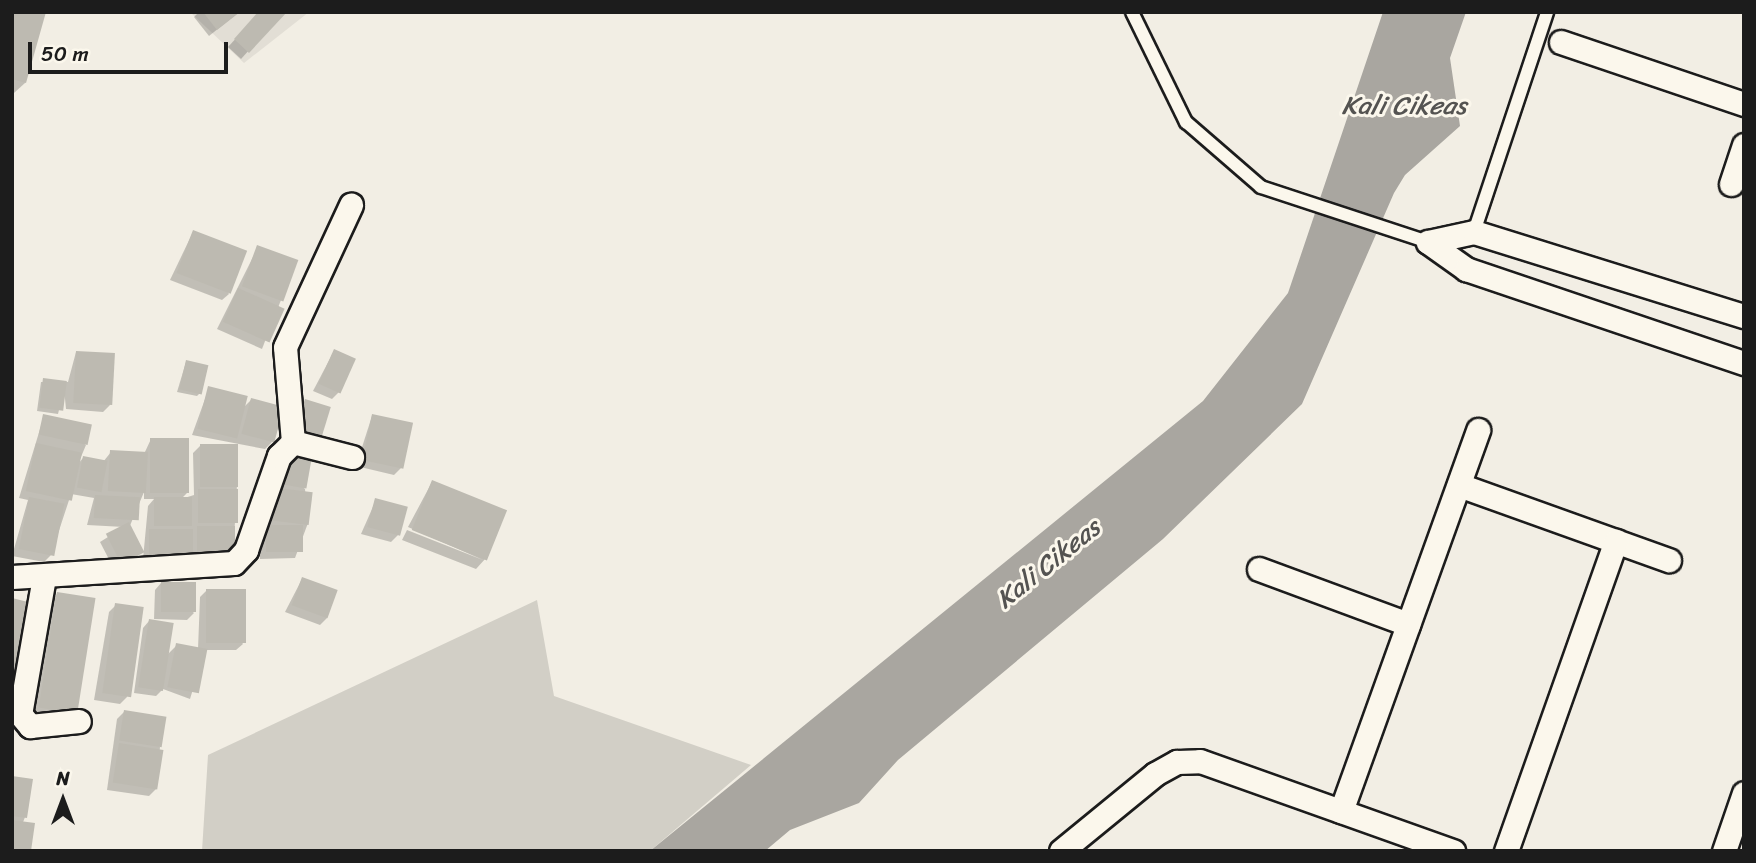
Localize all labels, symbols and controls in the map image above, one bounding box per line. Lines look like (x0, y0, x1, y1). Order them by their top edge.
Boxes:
scale bar (32, 28, 231, 72)
text: 50 m (41, 35, 89, 73)
water label: Kali Cikeas (1341, 90, 1467, 122)
water label: Kali Cikeas (989, 512, 1107, 616)
text: N (56, 762, 70, 795)
north arrow (28, 765, 98, 835)

